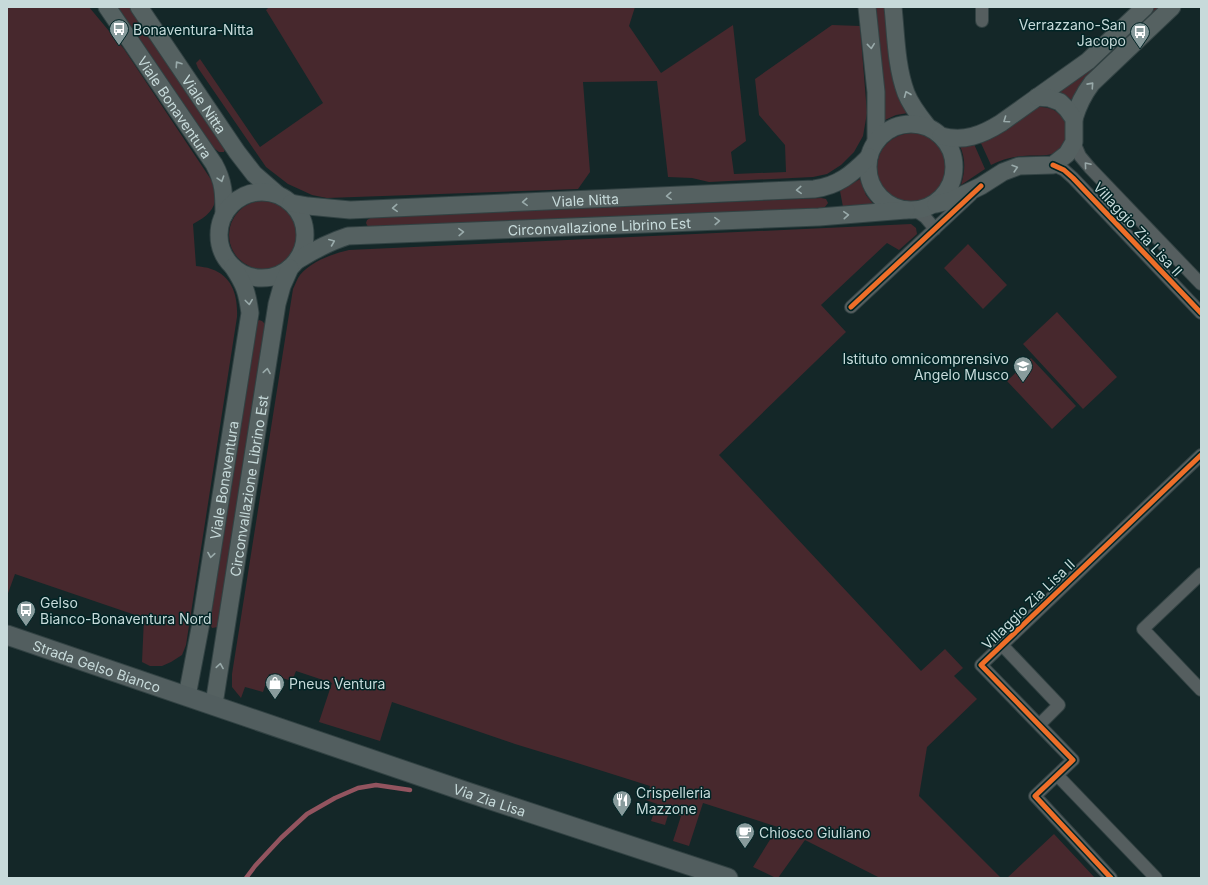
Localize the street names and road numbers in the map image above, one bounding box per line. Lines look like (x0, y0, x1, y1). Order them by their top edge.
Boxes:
street label: Viale Bonaventura (134, 53, 216, 161)
street label: Viale Nitta (179, 71, 230, 137)
street label: Villaggio Zia Lisa II (1090, 178, 1186, 280)
street label: Viale Nitta (551, 189, 619, 209)
street label: Circonvallazione Librino Est (507, 214, 691, 238)
street label: Circonvallazione Librino Est (226, 393, 271, 578)
street label: Viale Bonaventura (206, 419, 241, 541)
street label: Villaggio Zia Lisa II (978, 555, 1078, 653)
street label: Strada Gelso Bianco (31, 636, 163, 695)
street label: Via Zia Lisa (451, 779, 528, 819)

